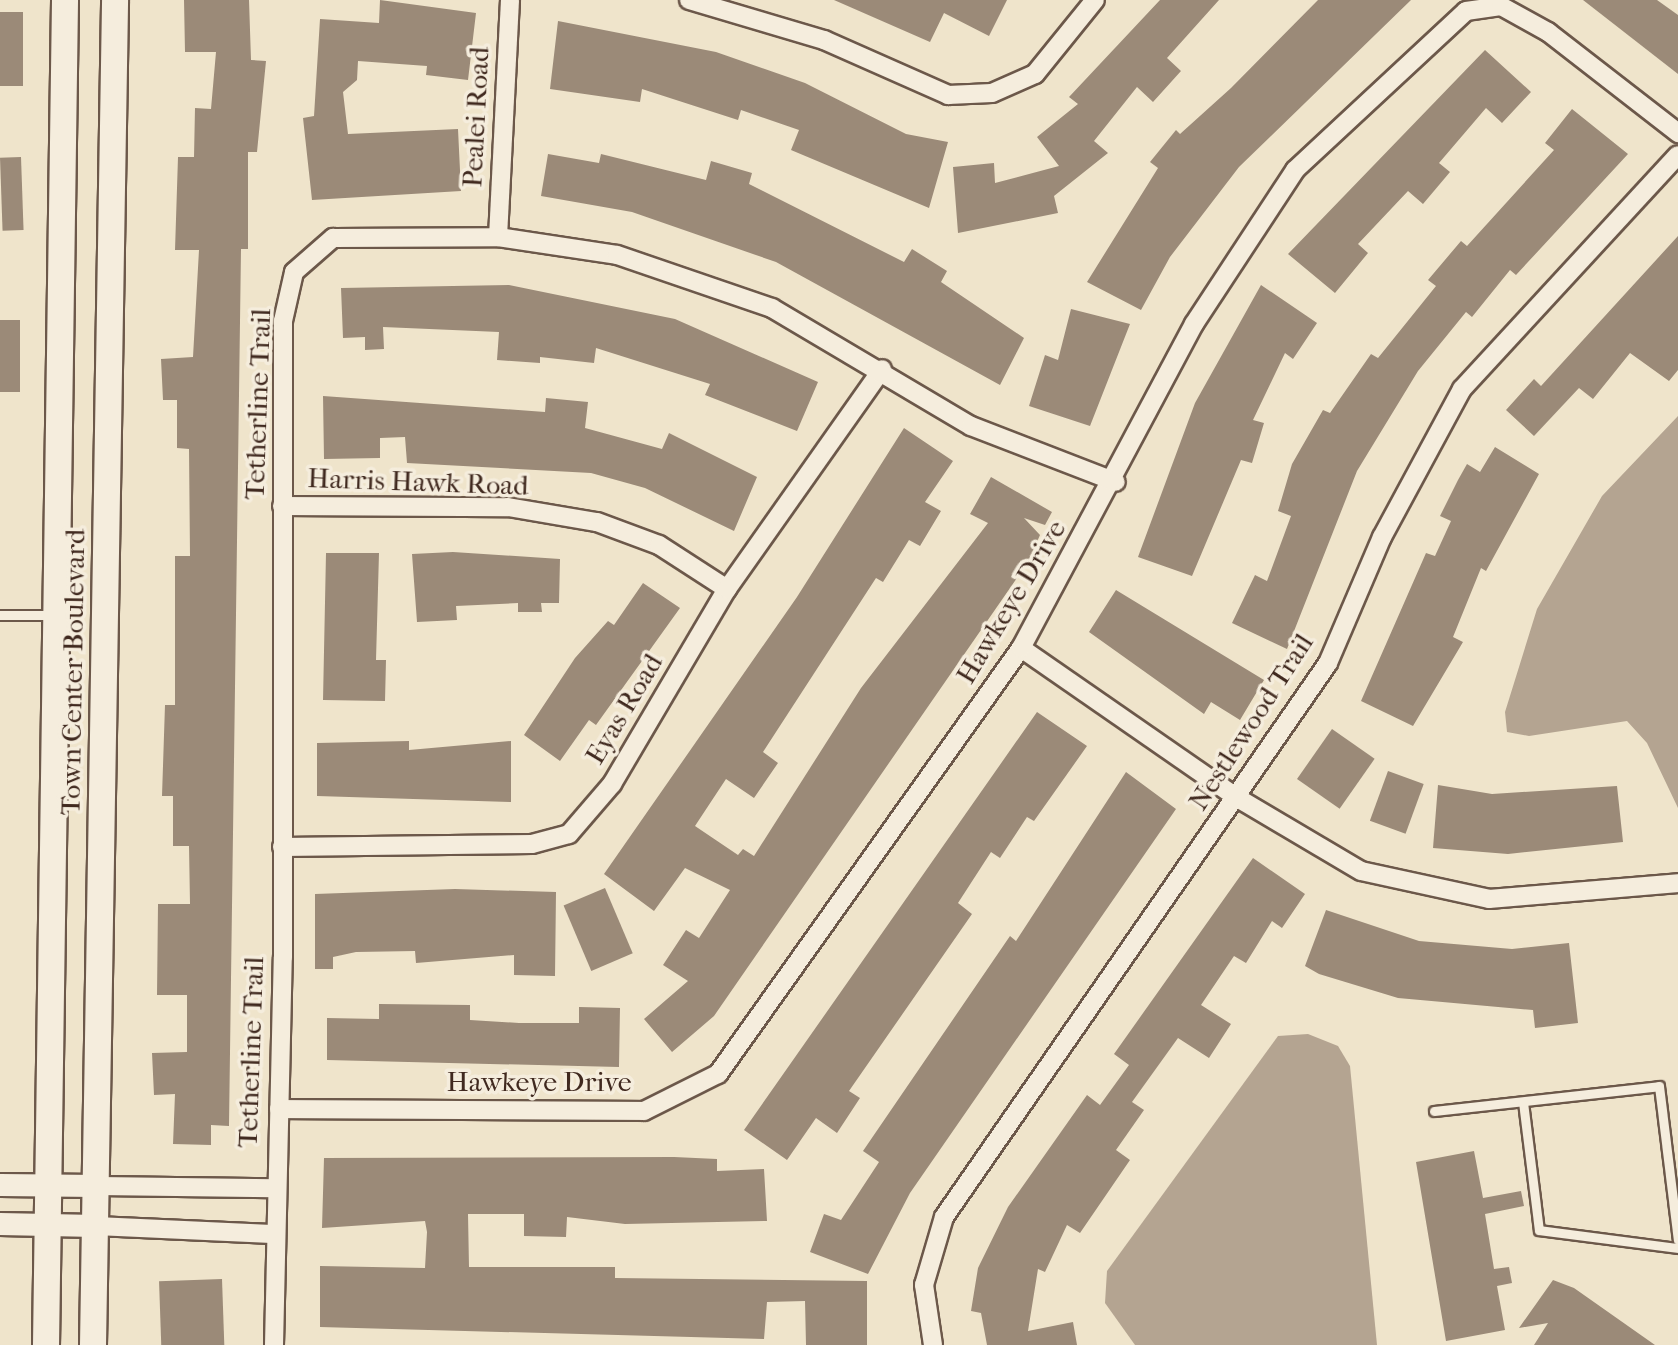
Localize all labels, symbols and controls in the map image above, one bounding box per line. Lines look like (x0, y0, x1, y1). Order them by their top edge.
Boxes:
street label: Pealei Road (456, 46, 496, 188)
street label: Tetherline Trail (238, 308, 278, 500)
street label: Harris Hawk Road (307, 461, 529, 503)
street label: Hawkeye Drive (949, 514, 1073, 690)
street label: Town Center Boulevard (54, 529, 92, 815)
street label: Nestlewood Trail (1181, 627, 1321, 817)
street label: Eyas Road (578, 648, 670, 770)
street label: Tetherline Trail (231, 956, 271, 1148)
street label: Hawkeye Drive (447, 1065, 631, 1099)

